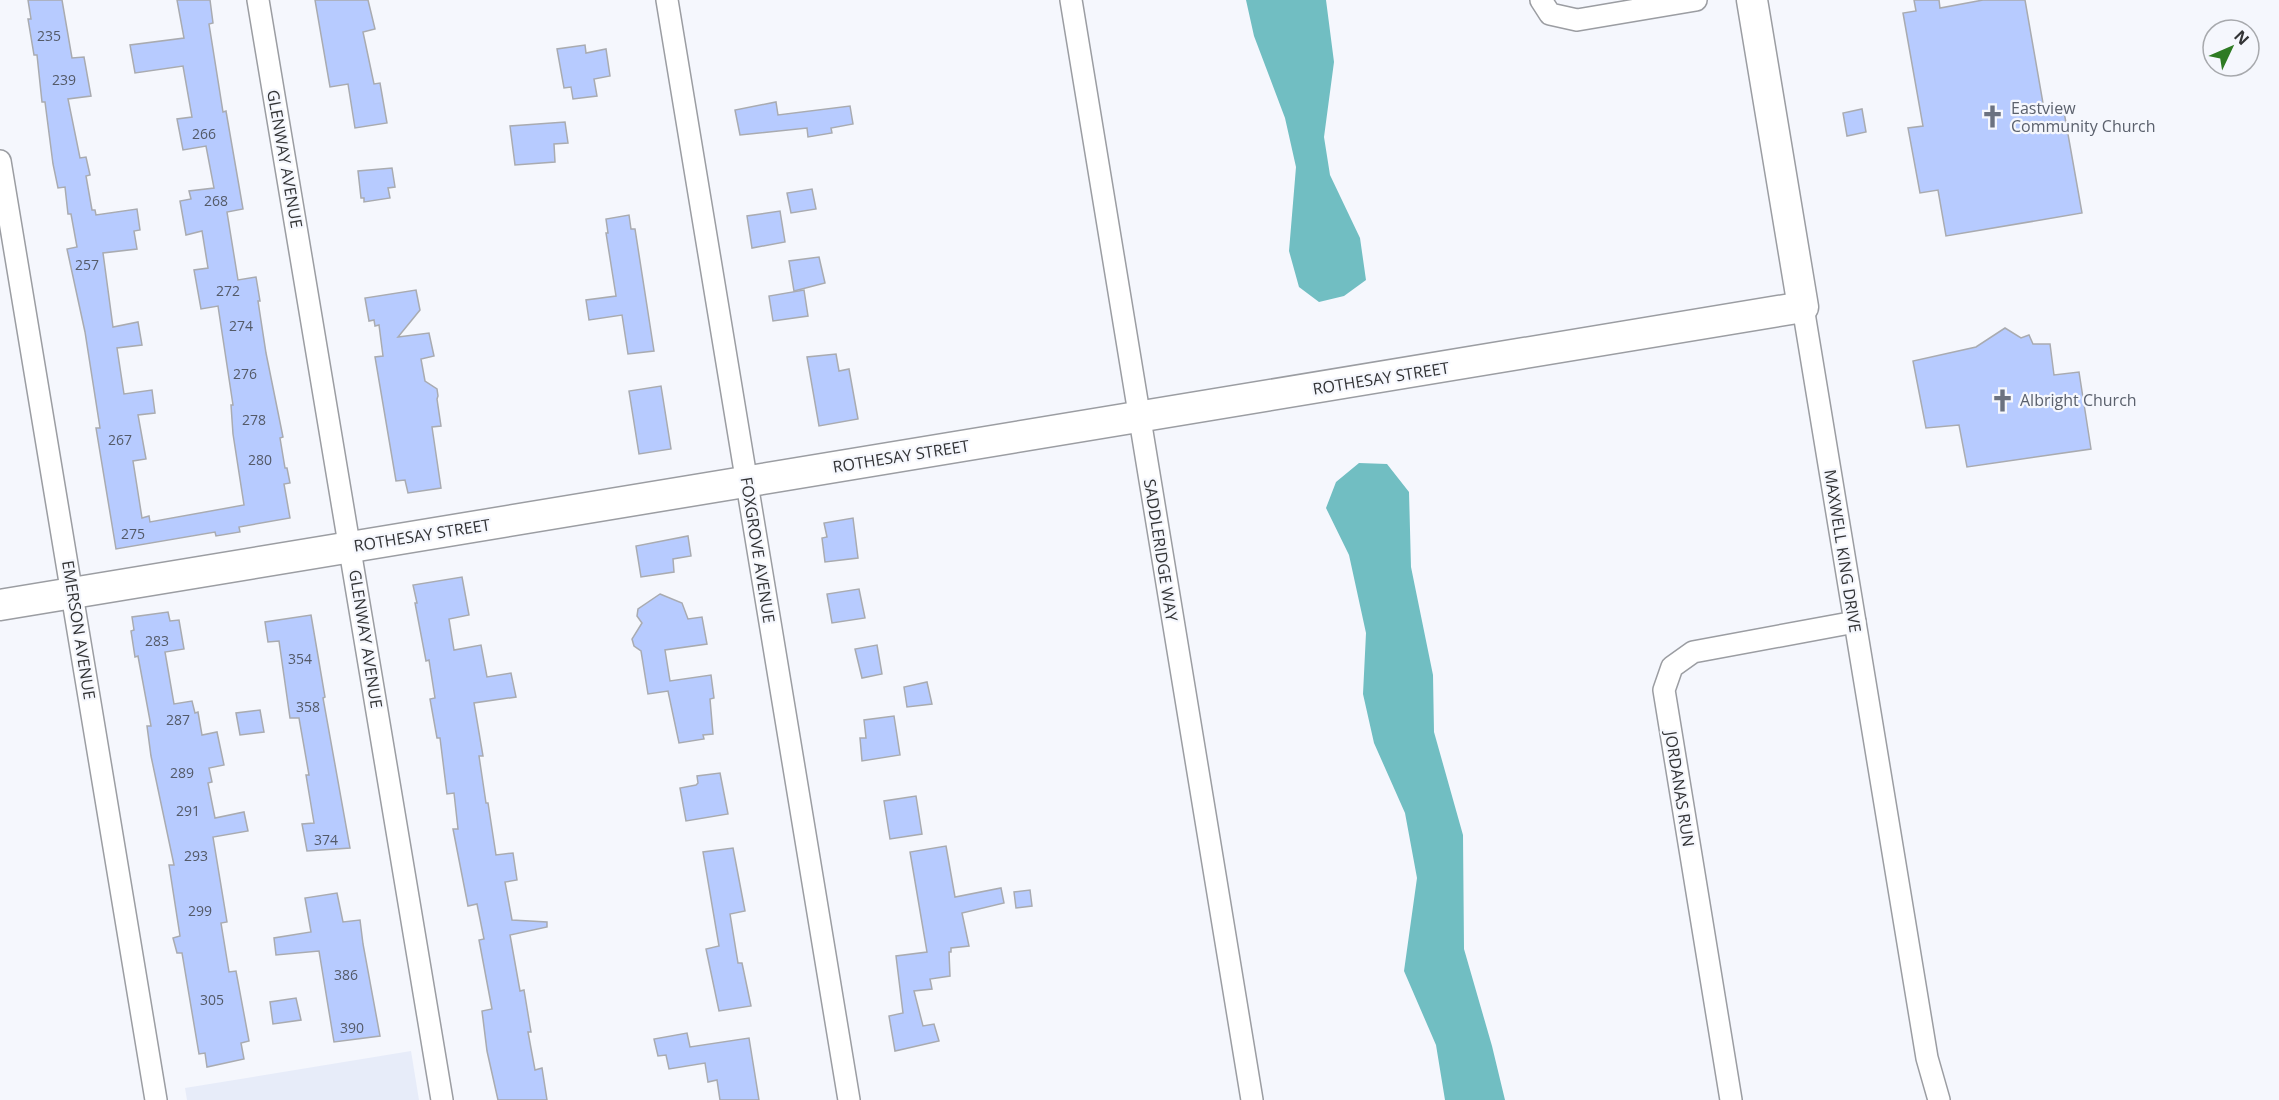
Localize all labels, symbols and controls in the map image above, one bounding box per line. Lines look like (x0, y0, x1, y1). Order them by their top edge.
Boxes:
north arrow (2201, 18, 2261, 78)
text: N (2229, 25, 2254, 50)
house number: 235 (37, 26, 61, 45)
house number: 239 (52, 70, 76, 89)
street label: GLENWAY AVENUE (262, 88, 308, 230)
place label: Eastview Community Church (2011, 97, 2156, 137)
church icon: Eastview Community Church (1980, 104, 2006, 130)
house number: 266 (192, 124, 216, 143)
house number: 268 (204, 191, 228, 210)
house number: 257 (75, 255, 99, 274)
house number: 272 (216, 281, 240, 300)
house number: 274 (229, 316, 253, 335)
street label: ROTHESAY STREET (1311, 356, 1451, 400)
house number: 276 (233, 364, 257, 383)
church icon: Albright Church (1989, 387, 2015, 413)
place label: Albright Church (2020, 389, 2137, 411)
house number: 278 (242, 410, 266, 429)
house number: 267 (108, 430, 132, 449)
street label: ROTHESAY STREET (831, 434, 971, 478)
house number: 280 (248, 450, 272, 469)
street label: MAXWELL KING DRIVE (1819, 468, 1867, 634)
street label: FOXGROVE AVENUE (736, 475, 780, 625)
street label: SADDLERIDGE WAY (1139, 477, 1183, 623)
street label: ROTHESAY STREET (352, 513, 492, 557)
house number: 275 (121, 524, 145, 543)
street label: EMERSON AVENUE (57, 559, 101, 701)
street label: GLENWAY AVENUE (344, 568, 388, 710)
house number: 283 (145, 631, 169, 650)
house number: 354 (288, 649, 312, 668)
house number: 358 (296, 697, 320, 716)
house number: 287 (166, 710, 190, 729)
street label: JORDANAS RUN (1660, 728, 1700, 849)
house number: 289 (170, 763, 194, 782)
house number: 291 (176, 801, 200, 820)
house number: 374 (314, 830, 338, 849)
house number: 293 (184, 846, 208, 865)
house number: 299 (188, 901, 212, 920)
house number: 386 (334, 965, 358, 984)
house number: 305 (200, 990, 224, 1009)
house number: 390 (340, 1018, 364, 1037)

